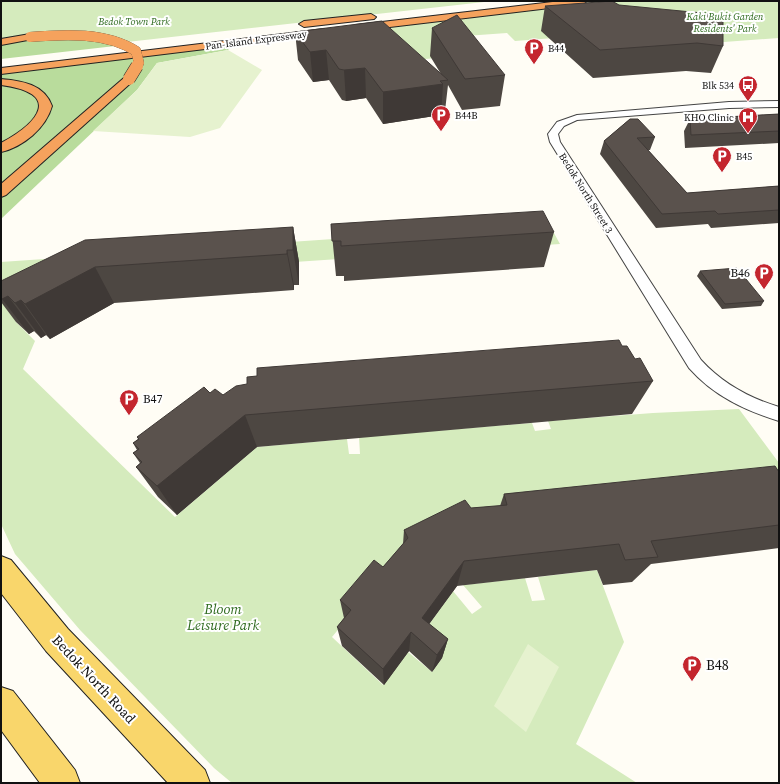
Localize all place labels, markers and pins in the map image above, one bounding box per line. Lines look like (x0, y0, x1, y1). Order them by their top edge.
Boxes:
parking icon: B44 (523, 37, 545, 65)
place label: B44 (548, 42, 564, 55)
bus stop icon: Blk 534 (737, 74, 759, 102)
place label: Blk 534 (702, 79, 734, 92)
parking icon: B44B (430, 104, 452, 132)
hospital icon: KHO Clinic (737, 106, 759, 134)
place label: B44B (455, 109, 478, 122)
place label: KHO Clinic (684, 111, 734, 124)
parking icon: B45 (711, 145, 733, 173)
place label: B45 (736, 150, 752, 163)
parking icon: B46 (753, 262, 775, 290)
place label: B46 (730, 265, 750, 281)
parking icon: B47 (118, 388, 140, 416)
place label: B47 (143, 391, 163, 407)
parking icon: B48 (681, 654, 703, 682)
place label: B48 (706, 655, 729, 675)

